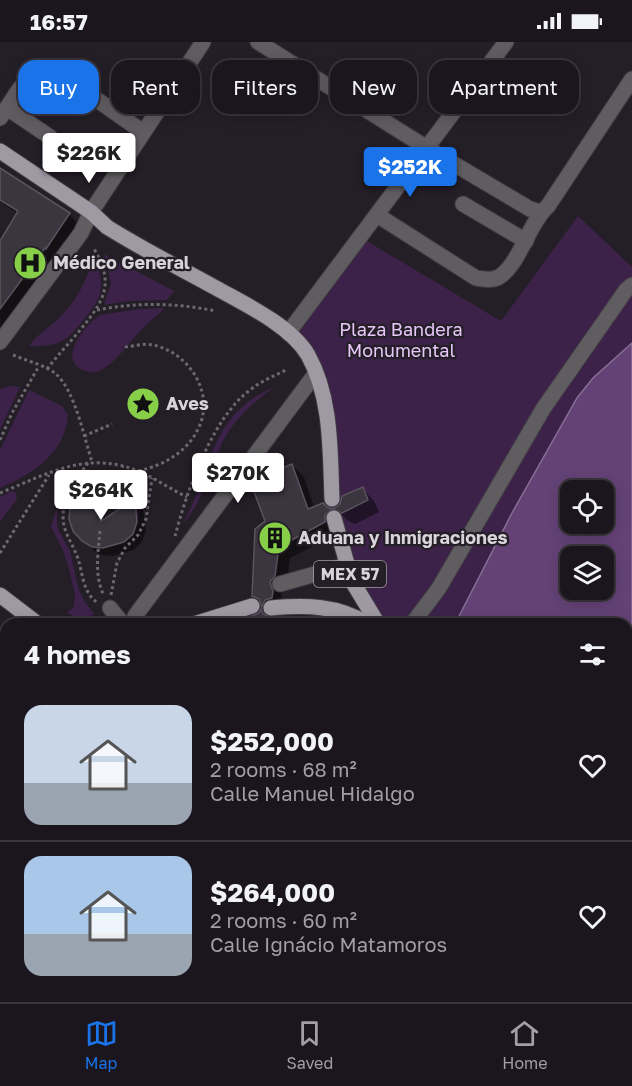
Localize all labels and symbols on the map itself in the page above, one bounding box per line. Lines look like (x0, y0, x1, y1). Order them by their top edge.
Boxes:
pin: $226K (47, 133, 131, 184)
pin: $252K (368, 147, 452, 198)
hospital icon: Médico General (12, 245, 48, 281)
place label: Médico General (53, 251, 190, 273)
park label: Plaza Bandera Monumental (339, 318, 463, 361)
place icon: Aves (125, 386, 161, 422)
place label: Aves (166, 392, 209, 414)
pin: $270K (196, 453, 280, 504)
pin: $264K (59, 470, 143, 521)
building icon: Aduana y Inmigraciones (257, 520, 293, 556)
place label: Aduana y Inmigraciones (298, 526, 508, 548)
road number: MEX 57 (314, 561, 386, 587)

